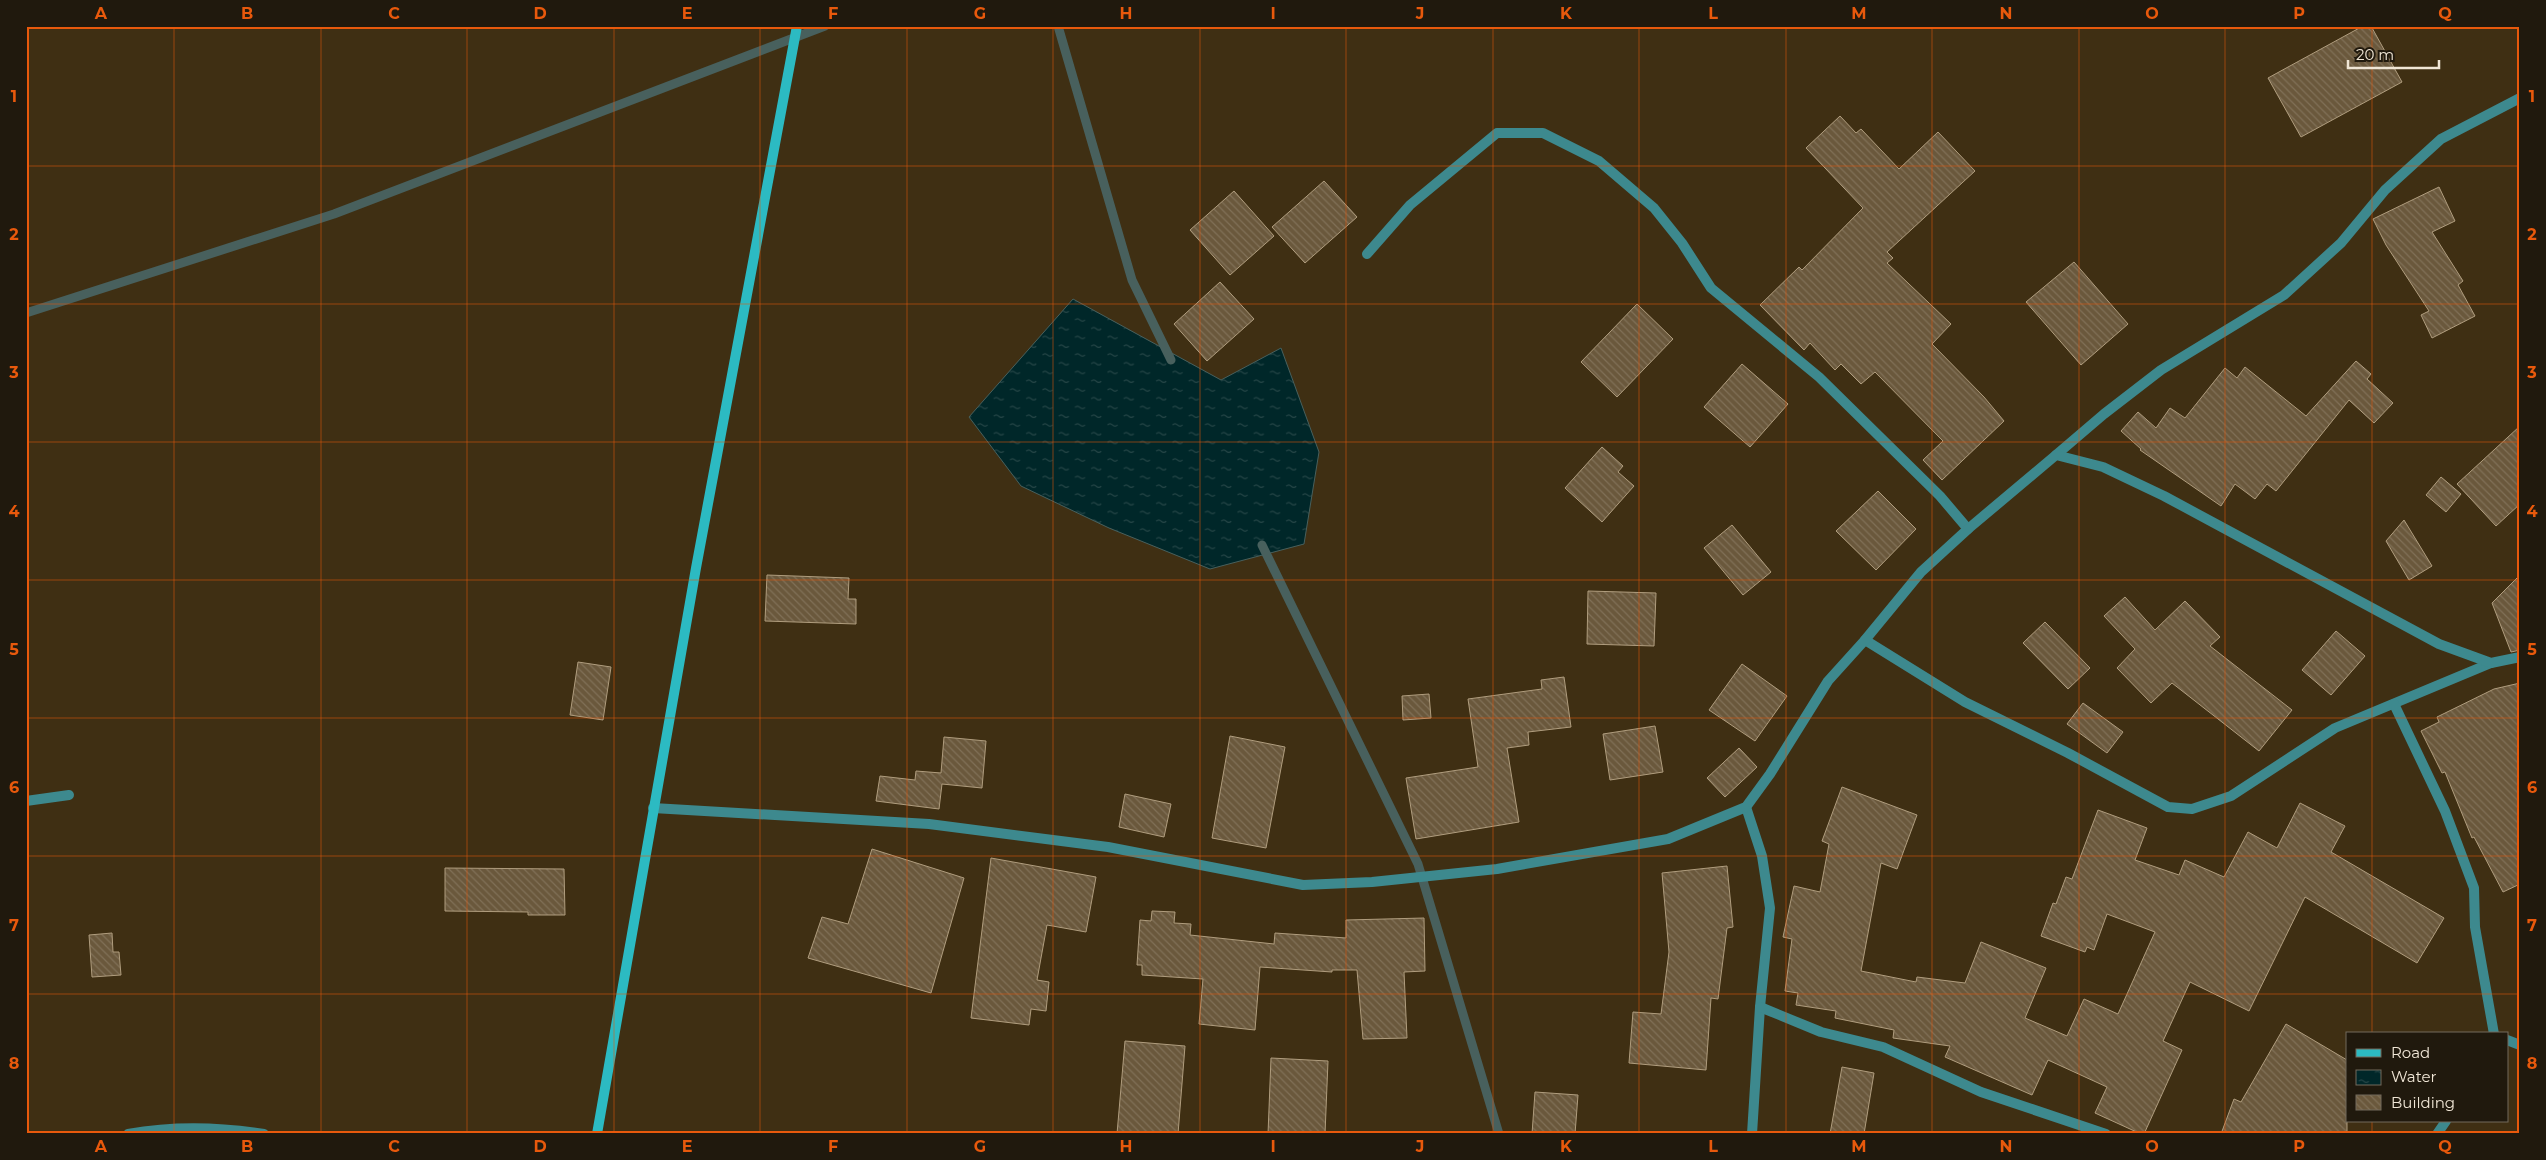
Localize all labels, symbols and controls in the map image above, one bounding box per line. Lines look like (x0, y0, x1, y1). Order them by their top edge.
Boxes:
text: A (94, 4, 108, 23)
text: B (241, 4, 253, 23)
text: C (388, 4, 400, 23)
text: D (533, 4, 547, 23)
text: E (682, 4, 692, 23)
text: F (828, 4, 838, 23)
text: G (974, 4, 986, 23)
text: H (1120, 4, 1132, 23)
text: I (1270, 4, 1276, 23)
text: J (1415, 4, 1424, 23)
text: K (1560, 4, 1573, 23)
text: L (1708, 4, 1718, 23)
text: M (1851, 4, 1867, 23)
text: N (2000, 4, 2012, 23)
text: O (2145, 4, 2159, 23)
text: P (2293, 4, 2305, 23)
text: Q (2438, 4, 2452, 23)
scale bar (2348, 38, 2440, 70)
text: 20 m (2356, 45, 2394, 64)
text: 1 (11, 87, 17, 106)
text: 1 (2529, 87, 2535, 106)
text: 2 (9, 225, 19, 244)
text: 2 (2527, 225, 2537, 244)
text: 3 (8, 363, 19, 382)
text: 3 (2526, 363, 2537, 382)
text: 4 (8, 502, 20, 521)
text: 4 (2526, 502, 2538, 521)
text: 5 (9, 640, 19, 659)
text: 5 (2527, 640, 2537, 659)
text: 6 (9, 778, 19, 797)
text: 6 (2527, 778, 2537, 797)
text: 7 (9, 916, 19, 935)
text: 7 (2527, 916, 2537, 935)
legend (2346, 1032, 2508, 1122)
text: Road (2391, 1043, 2430, 1062)
text: 8 (9, 1054, 19, 1073)
text: 8 (2527, 1054, 2537, 1073)
text: Water (2391, 1067, 2437, 1086)
text: Building (2391, 1093, 2455, 1112)
text: A (94, 1137, 108, 1156)
text: B (241, 1137, 253, 1156)
text: C (388, 1137, 400, 1156)
text: D (533, 1137, 547, 1156)
text: E (682, 1137, 692, 1156)
text: F (828, 1137, 838, 1156)
text: G (974, 1137, 986, 1156)
text: H (1120, 1137, 1132, 1156)
text: I (1270, 1137, 1276, 1156)
text: J (1415, 1137, 1424, 1156)
text: K (1560, 1137, 1573, 1156)
text: L (1708, 1137, 1718, 1156)
text: M (1851, 1137, 1867, 1156)
text: N (2000, 1137, 2012, 1156)
text: O (2145, 1137, 2159, 1156)
text: P (2293, 1137, 2305, 1156)
text: Q (2438, 1137, 2452, 1156)

